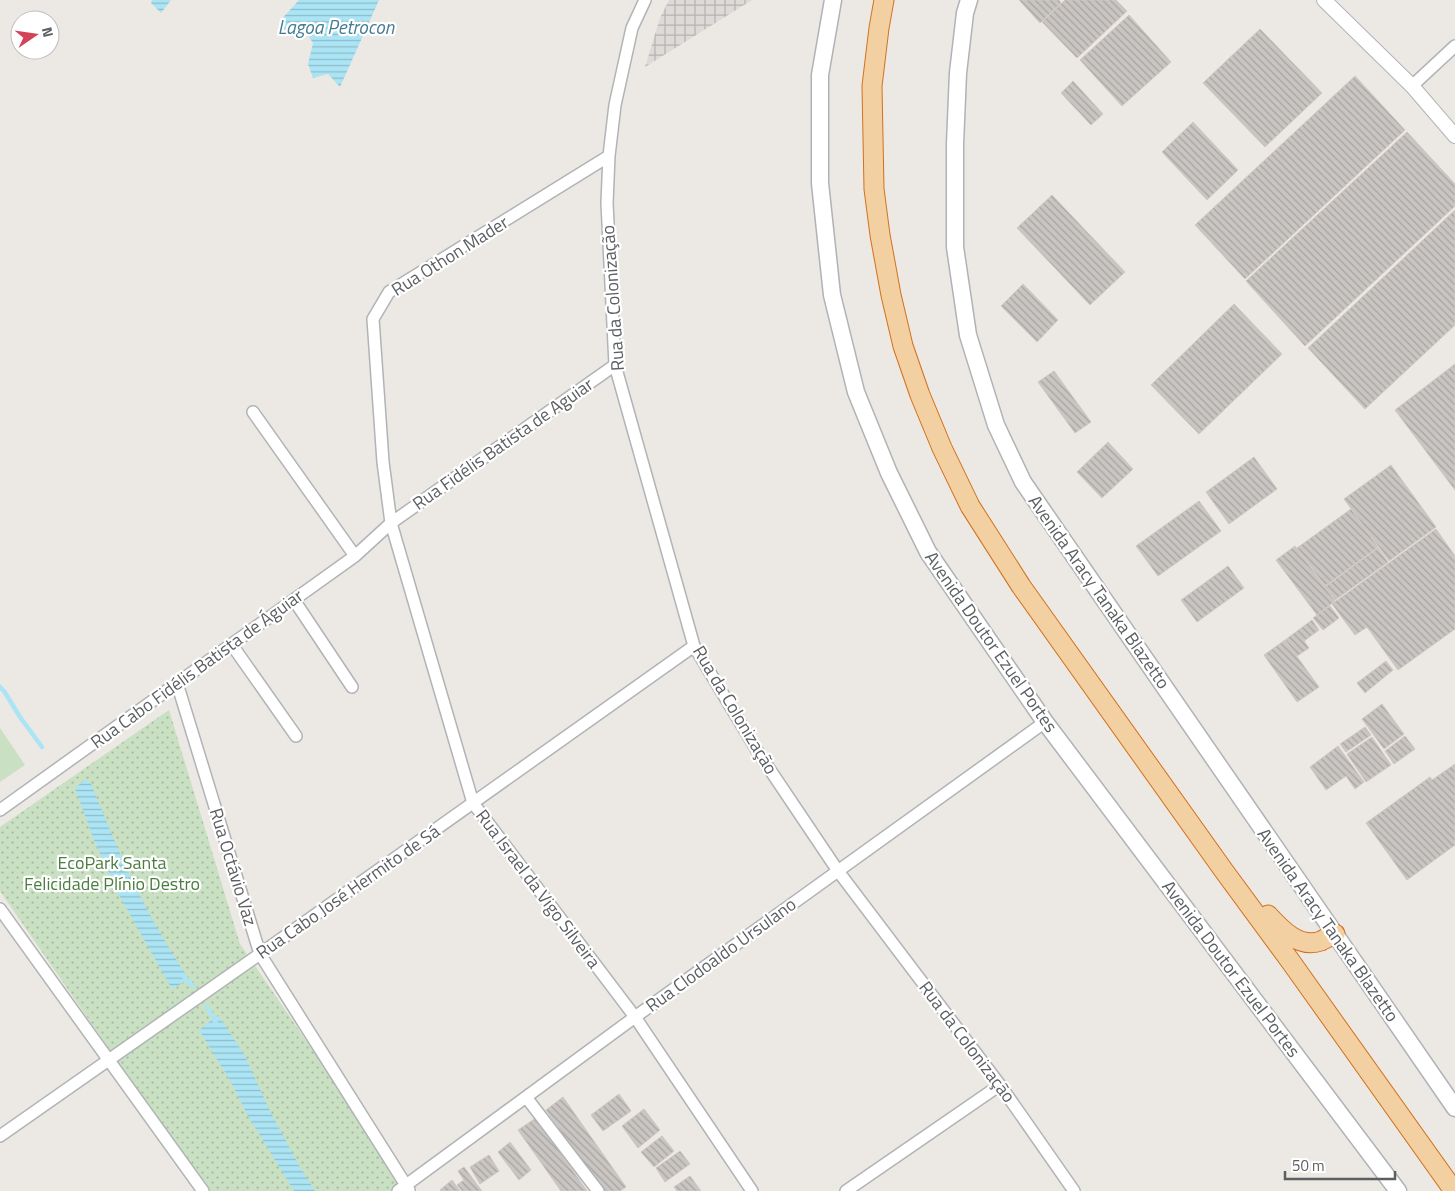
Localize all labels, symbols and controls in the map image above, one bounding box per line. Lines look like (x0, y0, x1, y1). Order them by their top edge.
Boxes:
north arrow (10, 10, 60, 60)
water label: Lagoa Petrocon (278, 12, 395, 41)
text: N (37, 25, 59, 39)
street label: Rua Othon Mader (386, 209, 514, 302)
street label: Rua da Colonização (594, 224, 631, 372)
street label: Rua Fidélis Batista de Aguiar (407, 371, 599, 516)
street label: Avenida Aracy Tanaka Blazetto (1022, 489, 1177, 694)
street label: Avenida Doutor Ezuel Portes (918, 546, 1064, 738)
street label: Rua Cabo Fidélis Batista de Águiar (85, 582, 309, 755)
street label: Rua da Colonização (686, 640, 785, 779)
street label: Rua Israel da Vigo Silveira (470, 803, 607, 974)
street label: Rua Octávio Vaz (203, 805, 264, 929)
street label: Rua Cabo José Hermito de Sá (250, 818, 445, 965)
street label: Avenida Aracy Tanaka Blazetto (1251, 822, 1406, 1027)
park label: EcoPark Santa Felicidade Plínio Destro (24, 849, 200, 897)
street label: Avenida Doutor Ezuel Portes (1156, 874, 1307, 1063)
street label: Rua Clodoaldo Ursulano (640, 891, 802, 1019)
street label: Rua da Colonização (913, 975, 1022, 1108)
scale bar (1285, 1148, 1395, 1180)
text: 50 m (1292, 1154, 1325, 1177)

